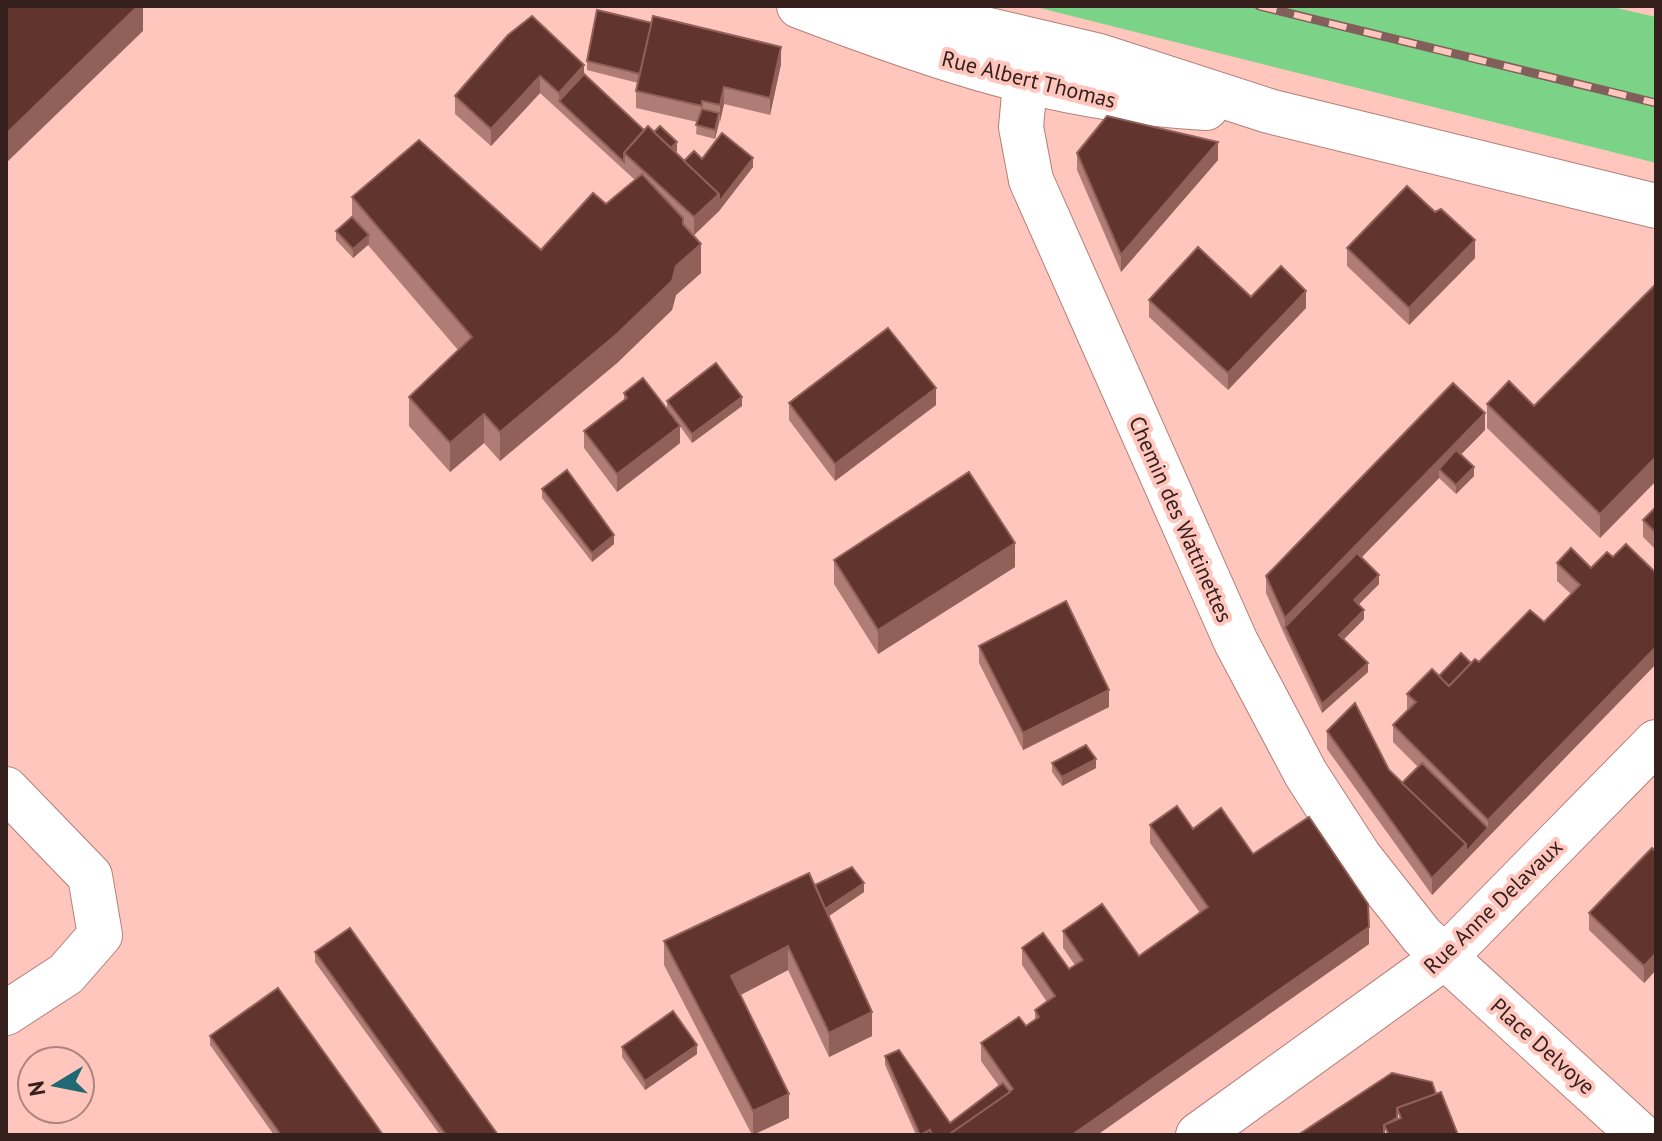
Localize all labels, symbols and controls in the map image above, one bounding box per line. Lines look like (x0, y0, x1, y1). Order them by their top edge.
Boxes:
street label: Rue Albert Thomas (939, 44, 1119, 114)
street label: Chemin des Wattinettes (1123, 412, 1239, 626)
street label: Rue Anne Delavaux (1418, 832, 1568, 980)
street label: Place Delvoye (1485, 992, 1601, 1100)
north arrow (16, 1045, 96, 1125)
text: N (21, 1079, 51, 1098)

